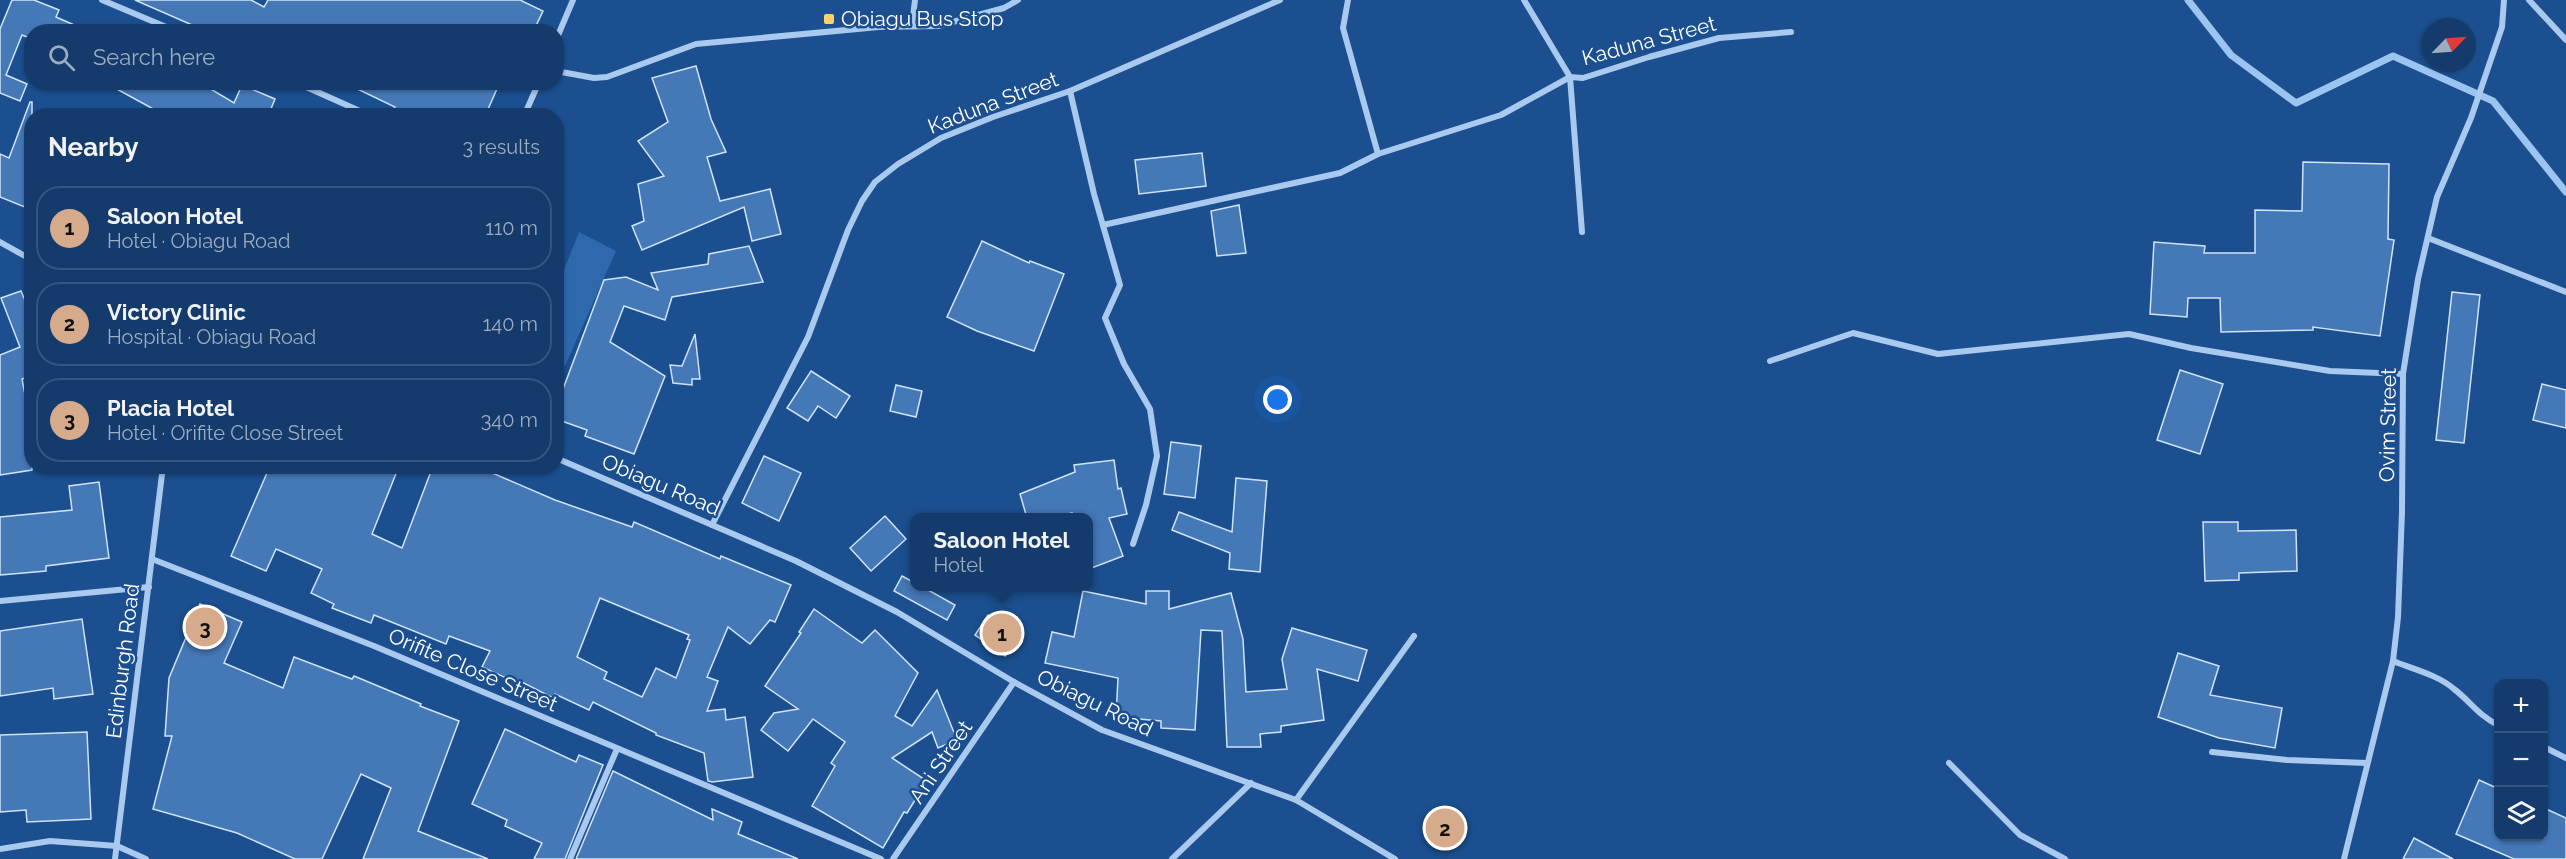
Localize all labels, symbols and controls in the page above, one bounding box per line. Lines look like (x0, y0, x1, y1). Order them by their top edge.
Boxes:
place label: Obiagu Bus Stop (841, 6, 1003, 31)
street label: Kaduna Street (1579, 11, 1719, 70)
marker: Obiagu Bus Stop (822, 12, 836, 26)
north arrow (2422, 18, 2476, 72)
search box (24, 24, 564, 90)
icon: search (45, 41, 78, 74)
text: Search here (93, 44, 215, 70)
street label: Kaduna Street (924, 66, 1062, 139)
text: Nearby (48, 132, 138, 162)
text: 3 results (462, 135, 540, 159)
text: Saloon Hotel (107, 203, 243, 229)
text: 1 (65, 216, 74, 240)
text: 110 m (485, 216, 538, 240)
text: Hotel · Obiagu Road (107, 229, 290, 253)
text: Victory Clinic (107, 299, 246, 325)
text: 2 (64, 312, 75, 336)
text: 140 m (483, 312, 538, 336)
text: Hospital · Obiagu Road (107, 325, 316, 349)
street label: Ovim Street (2374, 368, 2401, 482)
your location (1263, 385, 1292, 414)
text: Placia Hotel (107, 395, 234, 421)
text: 3 (64, 408, 75, 432)
text: 340 m (481, 408, 538, 432)
text: Hotel · Orifite Close Street (107, 421, 343, 445)
street label: Obiagu Road (598, 448, 724, 521)
popup (910, 513, 1093, 591)
text: Saloon Hotel (933, 527, 1070, 553)
text: Hotel (933, 553, 984, 577)
street label: Edinburgh Road (101, 582, 144, 740)
pin: 3 (186, 604, 224, 650)
pin: 1 (982, 610, 1022, 656)
street label: Orifite Close Street (385, 623, 562, 716)
street label: Obiagu Road (1033, 664, 1157, 741)
map controls (2494, 679, 2548, 841)
button: + (2494, 679, 2548, 733)
street label: Ani Street (904, 716, 977, 808)
button: − (2494, 733, 2548, 787)
button: layers (2494, 787, 2548, 841)
pin: 2 (1426, 806, 1464, 850)

